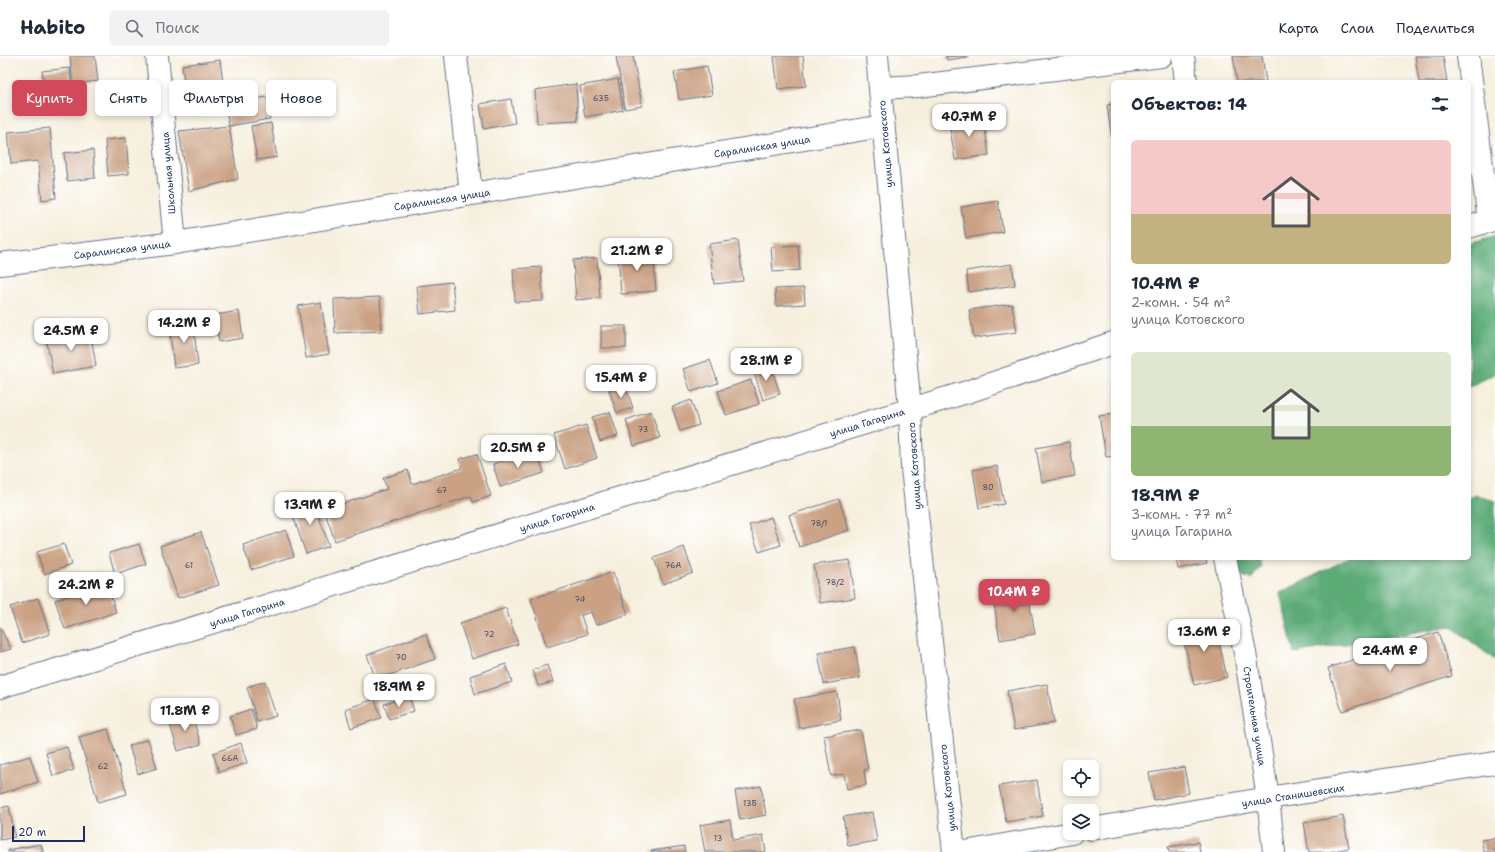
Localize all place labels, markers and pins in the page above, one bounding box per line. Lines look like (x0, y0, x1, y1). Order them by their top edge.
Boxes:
pin: 40.7M ₽ (932, 104, 1006, 138)
pin: 21.2M ₽ (600, 238, 674, 272)
pin: 14.2M ₽ (147, 310, 221, 344)
pin: 24.5M ₽ (34, 318, 108, 352)
pin: 28.1M ₽ (729, 348, 803, 382)
pin: 15.4M ₽ (584, 365, 658, 399)
pin: 20.5M ₽ (481, 435, 555, 469)
pin: 13.9M ₽ (273, 492, 347, 526)
pin: 24.2M ₽ (49, 572, 123, 606)
pin: 10.4M ₽ (977, 579, 1051, 613)
pin: 13.6M ₽ (1167, 619, 1241, 653)
pin: 24.4M ₽ (1353, 638, 1427, 672)
pin: 18.9M ₽ (362, 674, 436, 708)
pin: 11.8M ₽ (148, 698, 222, 732)

